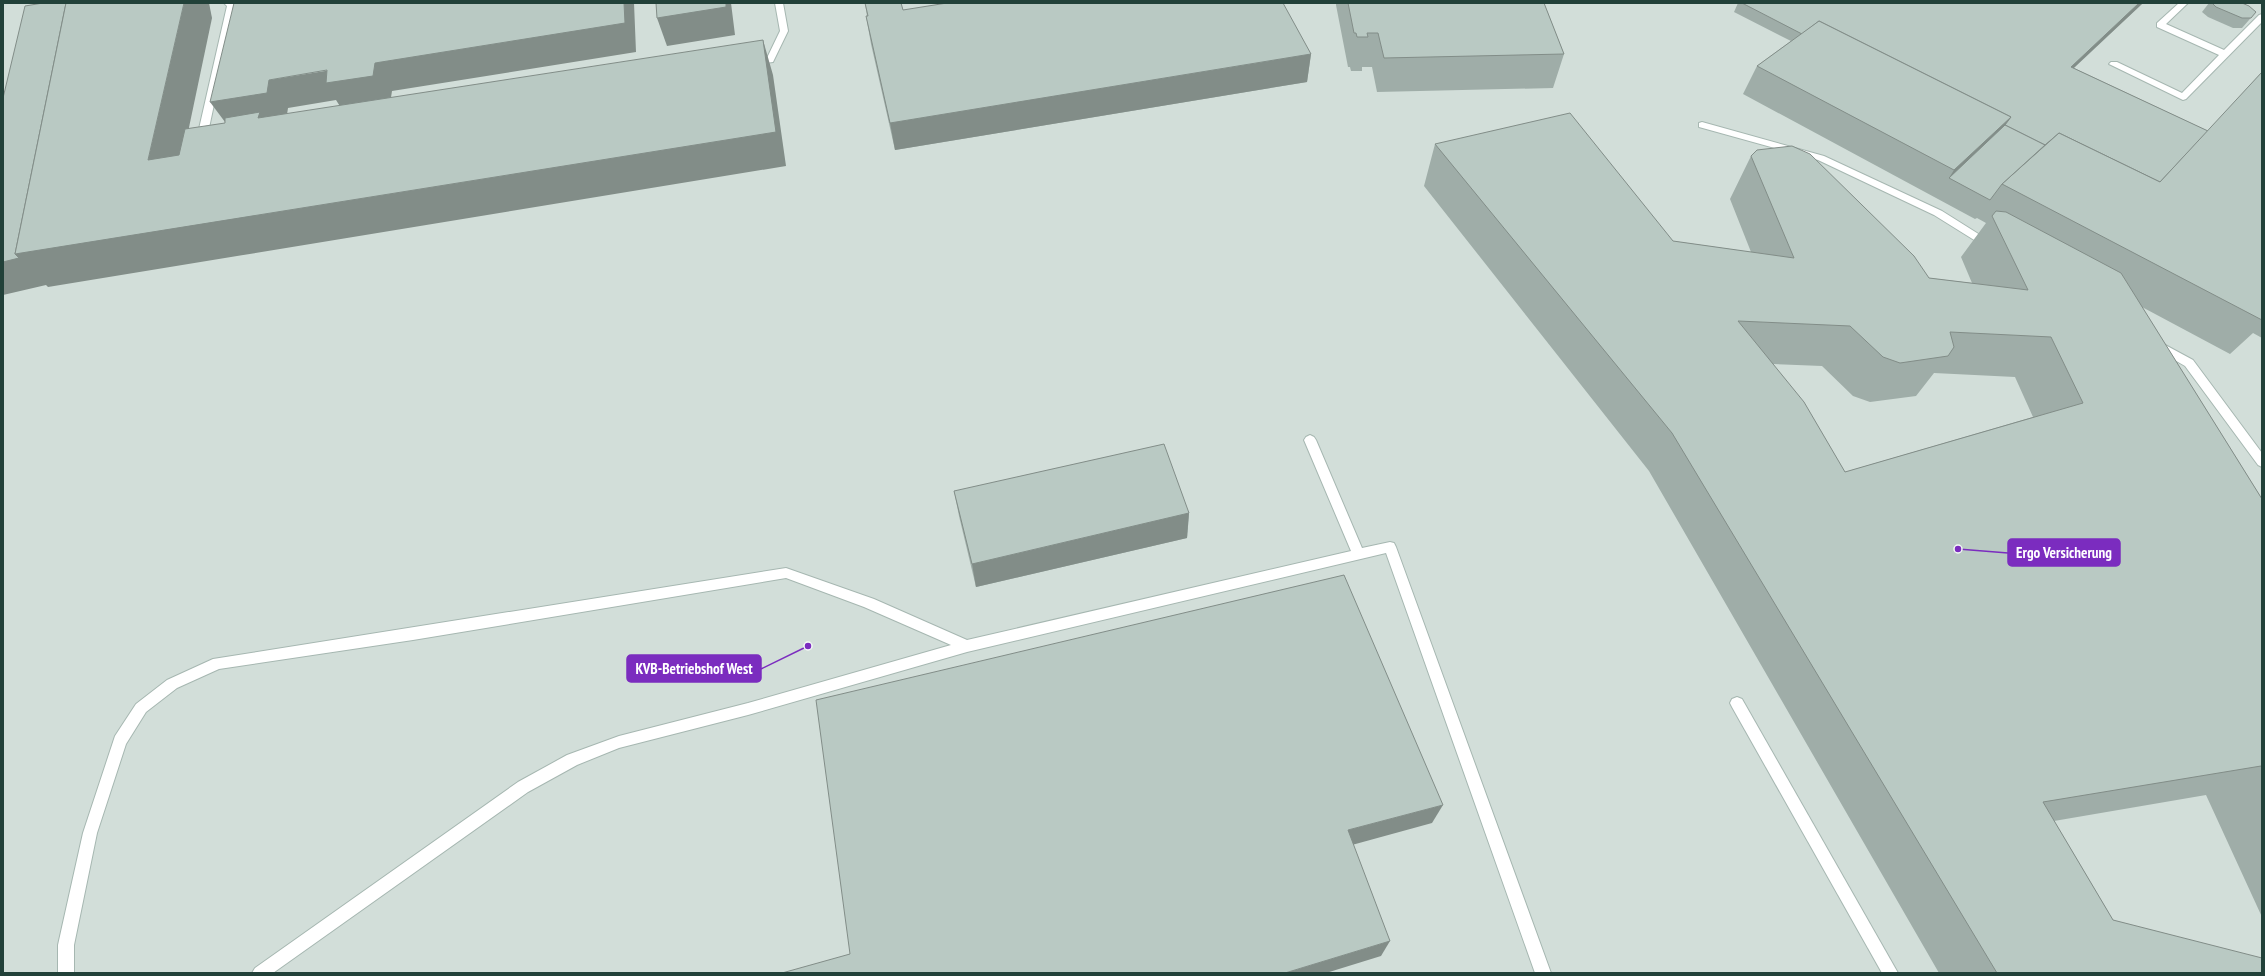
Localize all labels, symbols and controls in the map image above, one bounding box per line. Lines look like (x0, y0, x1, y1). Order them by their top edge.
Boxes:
callout: Ergo Versicherung (2008, 539, 2120, 566)
text: Ergo Versicherung (2016, 543, 2112, 562)
callout: KVB-Betriebshof West (627, 655, 761, 682)
text: KVB-Betriebshof West (635, 659, 753, 678)

